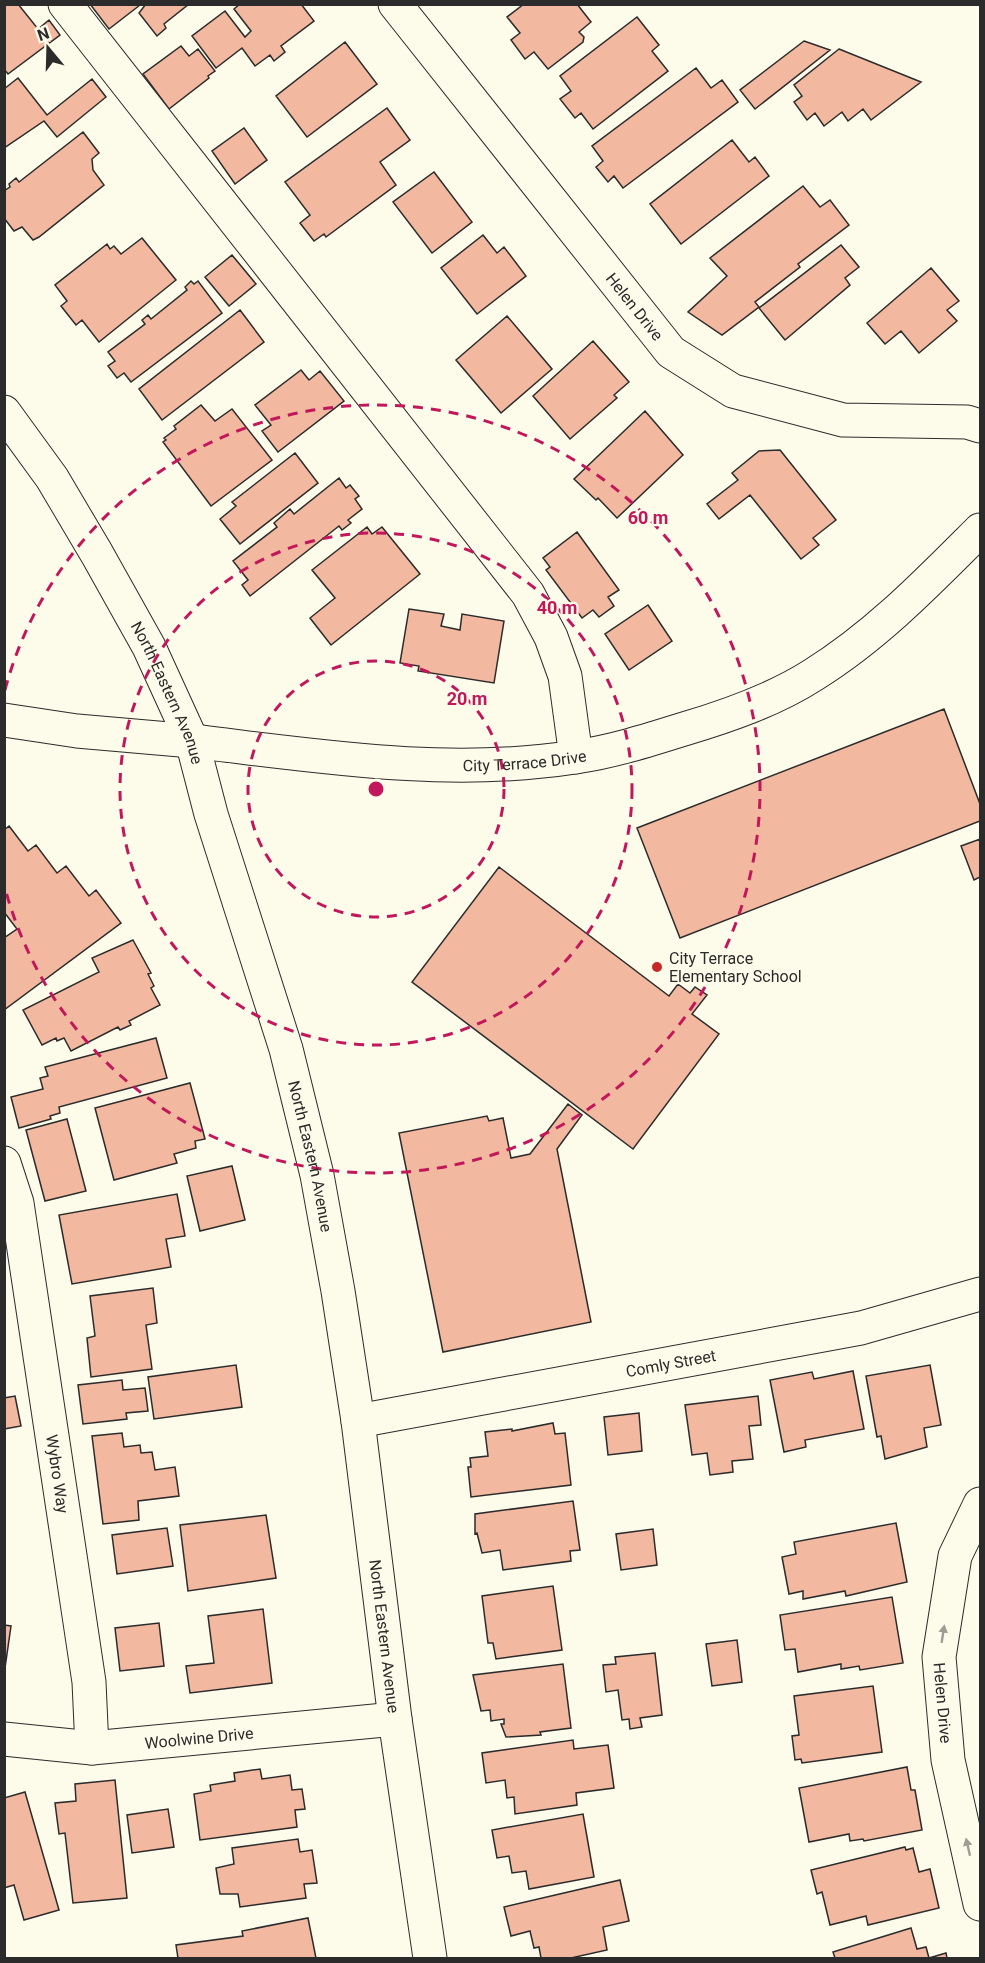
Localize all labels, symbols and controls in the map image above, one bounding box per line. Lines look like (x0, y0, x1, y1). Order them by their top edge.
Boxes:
north arrow (18, 18, 78, 78)
text: N (35, 23, 52, 45)
street label: Helen Drive (602, 269, 667, 344)
text: 60 m (628, 507, 668, 528)
text: 40 m (537, 597, 577, 618)
street label: North Eastern Avenue (127, 618, 207, 766)
text: 20 m (447, 688, 487, 709)
street label: City Terrace Drive (463, 746, 588, 775)
centre of rings (366, 779, 386, 799)
place label: City Terrace Elementary School (669, 949, 802, 986)
marker: City Terrace Elementary School (650, 960, 664, 974)
street label: North Eastern Avenue (285, 1078, 337, 1233)
street label: Comly Street (624, 1346, 717, 1381)
street label: Wybro Way (42, 1433, 73, 1515)
street label: North Eastern Avenue (366, 1558, 404, 1714)
one-way arrow (939, 1625, 948, 1644)
street label: Helen Drive (930, 1662, 956, 1744)
street label: Woolwine Drive (144, 1723, 254, 1752)
one-way arrow (962, 1838, 972, 1857)

